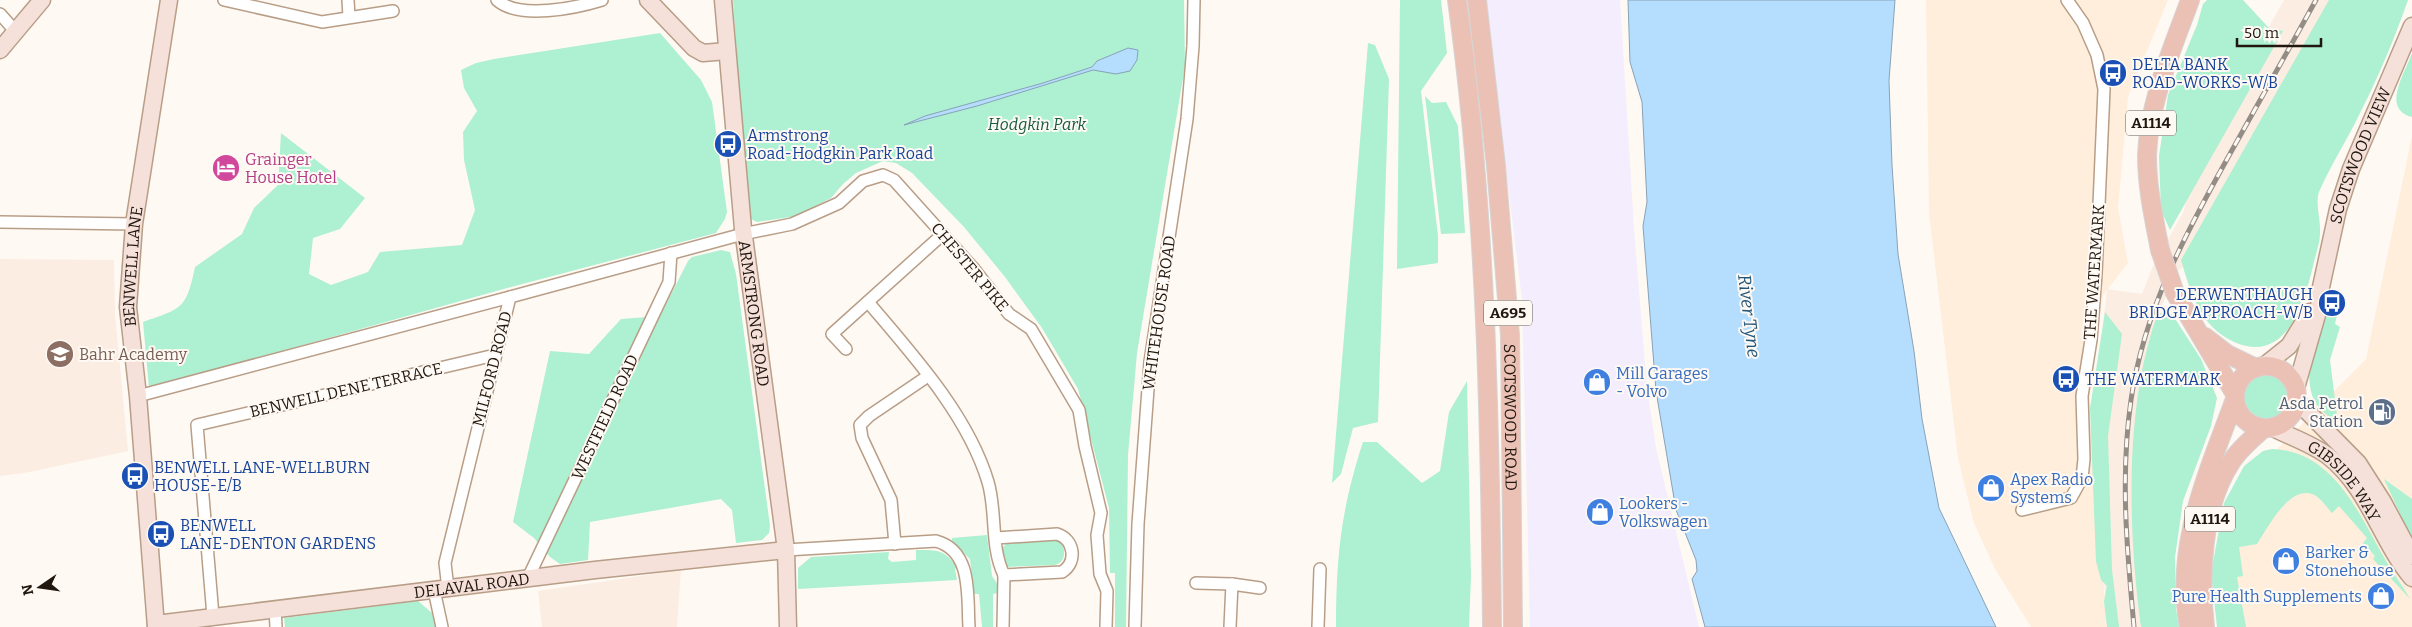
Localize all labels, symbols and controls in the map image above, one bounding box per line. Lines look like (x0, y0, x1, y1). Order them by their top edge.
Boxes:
scale bar (2237, 15, 2321, 47)
text: 50 m (2244, 24, 2280, 42)
place label: DELTA BANK ROAD-WORKS-W/B (2132, 55, 2278, 92)
bus stop icon: DELTA BANK ROAD-WORKS-W/B (2098, 58, 2128, 88)
street label: SCOTSWOOD VIEW (2326, 83, 2395, 225)
road number: A1114 (2126, 110, 2176, 136)
park label: Hodgkin Park (988, 115, 1087, 134)
place label: Armstrong Road-Hodgkin Park Road (747, 126, 934, 163)
bus stop icon: Armstrong Road-Hodgkin Park Road (713, 129, 743, 159)
place label: Grainger House Hotel (245, 150, 337, 187)
hotel icon: Grainger House Hotel (211, 153, 241, 183)
street label: THE WATERMARK (2080, 203, 2108, 340)
street label: BENWELL LANE (119, 205, 146, 328)
street label: CHESTER PIKE (927, 219, 1013, 315)
street label: WHITEHOUSE ROAD (1139, 234, 1179, 392)
street label: ARMSTRONG ROAD (735, 239, 774, 388)
water label: River Tyne (1733, 273, 1765, 359)
place label: DERWENTHAUGH BRIDGE APPROACH-W/B (2129, 285, 2313, 322)
bus stop icon: DERWENTHAUGH BRIDGE APPROACH-W/B (2317, 288, 2347, 318)
road number: A695 (1484, 300, 1532, 326)
street label: MILFORD ROAD (468, 309, 516, 429)
school or university icon: Bahr Academy (45, 339, 75, 369)
street label: SCOTSWOOD ROAD (1501, 344, 1521, 491)
place label: Bahr Academy (79, 345, 188, 364)
street label: WESTFIELD ROAD (568, 351, 642, 483)
street label: BENWELL DENE TERRACE (248, 359, 444, 421)
place label: Mill Garages - Volvo (1616, 364, 1708, 401)
bus stop icon: THE WATERMARK (2051, 364, 2081, 394)
shop icon: Mill Garages - Volvo (1582, 367, 1612, 397)
place label: THE WATERMARK (2085, 370, 2222, 389)
place label: Asda Petrol Station (2279, 394, 2363, 431)
fuel station icon: Asda Petrol Station (2367, 397, 2397, 427)
street label: GIBSIDE WAY (2305, 436, 2385, 525)
place label: BENWELL LANE-WELLBURN HOUSE-E/B (154, 458, 371, 495)
bus stop icon: BENWELL LANE-WELLBURN HOUSE-E/B (120, 461, 150, 491)
place label: Apex Radio Systems (2010, 470, 2093, 507)
shop icon: Apex Radio Systems (1976, 473, 2006, 503)
place label: Lookers - Volkswagen (1619, 494, 1708, 531)
shop icon: Lookers - Volkswagen (1585, 497, 1615, 527)
road number: A1114 (2185, 506, 2235, 532)
place label: BENWELL LANE-DENTON GARDENS (180, 516, 376, 553)
bus stop icon: BENWELL LANE-DENTON GARDENS (146, 519, 176, 549)
place label: Barker & Stonehouse (2305, 543, 2394, 580)
shop icon: Barker & Stonehouse (2271, 546, 2301, 576)
north arrow (15, 562, 65, 612)
street label: DELAVAL ROAD (413, 569, 531, 602)
shop icon: Pure Health Supplements (2366, 581, 2396, 611)
text: N (18, 582, 37, 597)
place label: Pure Health Supplements (2172, 587, 2362, 606)

